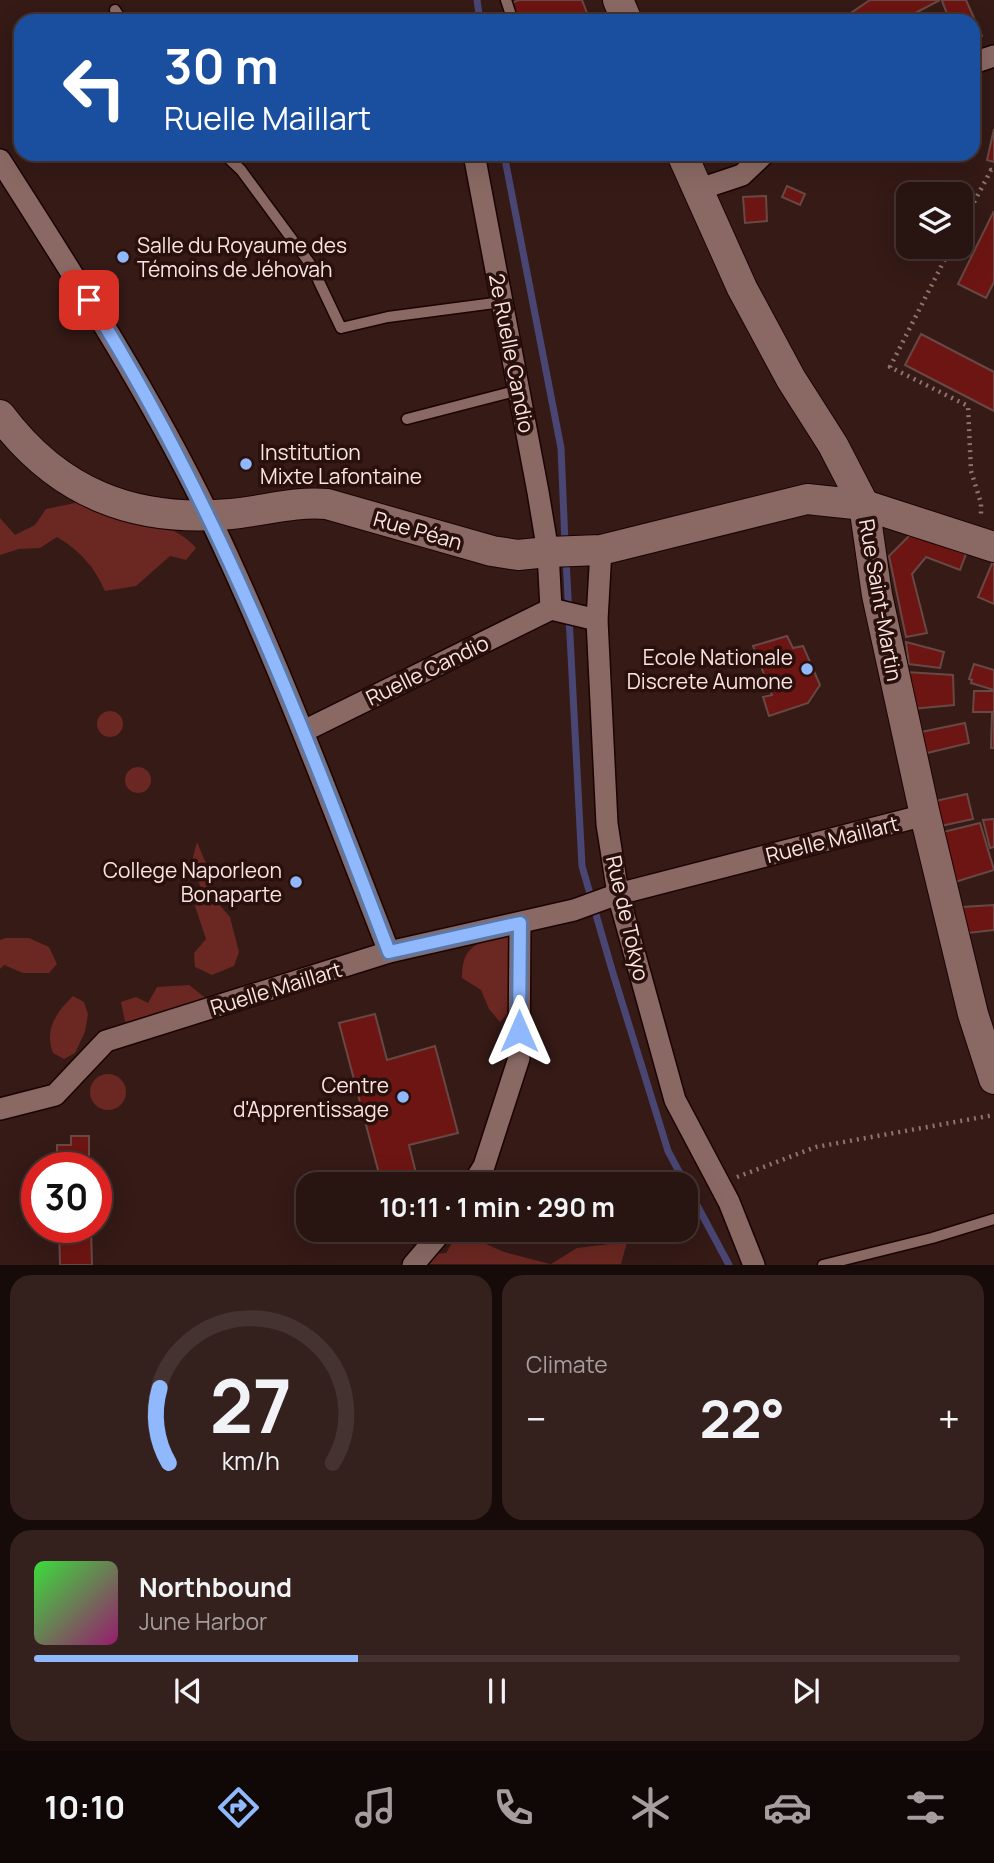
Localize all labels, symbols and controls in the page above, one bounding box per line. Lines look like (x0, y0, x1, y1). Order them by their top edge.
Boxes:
text: 30 m (164, 32, 279, 99)
icon: left (49, 42, 140, 133)
text: Ruelle Maillart (164, 96, 371, 140)
map controls (896, 182, 973, 259)
button: layers (896, 182, 973, 259)
place label: Salle du Royaume des Témoins de Jéhovah (137, 231, 347, 283)
marker: Salle du Royaume des Témoins de Jéhovah (115, 249, 131, 265)
pin (59, 270, 119, 330)
street label: 2e Ruelle Candio (483, 271, 541, 435)
icon: arrive (70, 281, 108, 319)
place label: Institution Mixte Lafontaine (260, 438, 422, 490)
marker: Institution Mixte Lafontaine (238, 456, 254, 472)
street label: Rue Péan (370, 504, 466, 556)
street label: Rue Saint-Martin (853, 517, 909, 683)
street label: Ruelle Candio (361, 628, 493, 712)
place label: Ecole Nationale Discrete Aumone (627, 643, 793, 695)
marker: Ecole Nationale Discrete Aumone (799, 661, 815, 677)
street label: Ruelle Maillart (763, 809, 901, 869)
street label: Rue de Tokyo (600, 853, 656, 983)
place label: College Naporleon Bonaparte (103, 856, 282, 908)
marker: College Naporleon Bonaparte (288, 874, 304, 890)
street label: Ruelle Maillart (207, 955, 345, 1021)
position arrow (482, 994, 556, 1068)
place label: Centre d'Apprentissage (233, 1071, 389, 1123)
marker: Centre d'Apprentissage (395, 1089, 411, 1105)
speed limit sign: 30 (21, 1152, 112, 1243)
text: 10:11 · 1 min · 290 m (379, 1189, 615, 1225)
text: Climate (526, 1348, 608, 1380)
text: 27 (210, 1356, 292, 1456)
text: 22° (700, 1383, 785, 1454)
text: − (526, 1392, 547, 1444)
text: + (938, 1392, 960, 1444)
text: km/h (222, 1443, 280, 1478)
text: Northbound (139, 1569, 292, 1605)
text: June Harbor (139, 1605, 267, 1637)
icon: previous (169, 1672, 207, 1710)
icon: pause (478, 1672, 516, 1710)
icon: next (787, 1672, 825, 1710)
icon: directions (214, 1783, 263, 1832)
icon: music (351, 1783, 400, 1832)
icon: phone (489, 1783, 538, 1832)
icon: climate (626, 1783, 675, 1832)
icon: car (763, 1783, 812, 1832)
icon: filters (901, 1783, 950, 1832)
text: 10:10 (44, 1785, 125, 1829)

